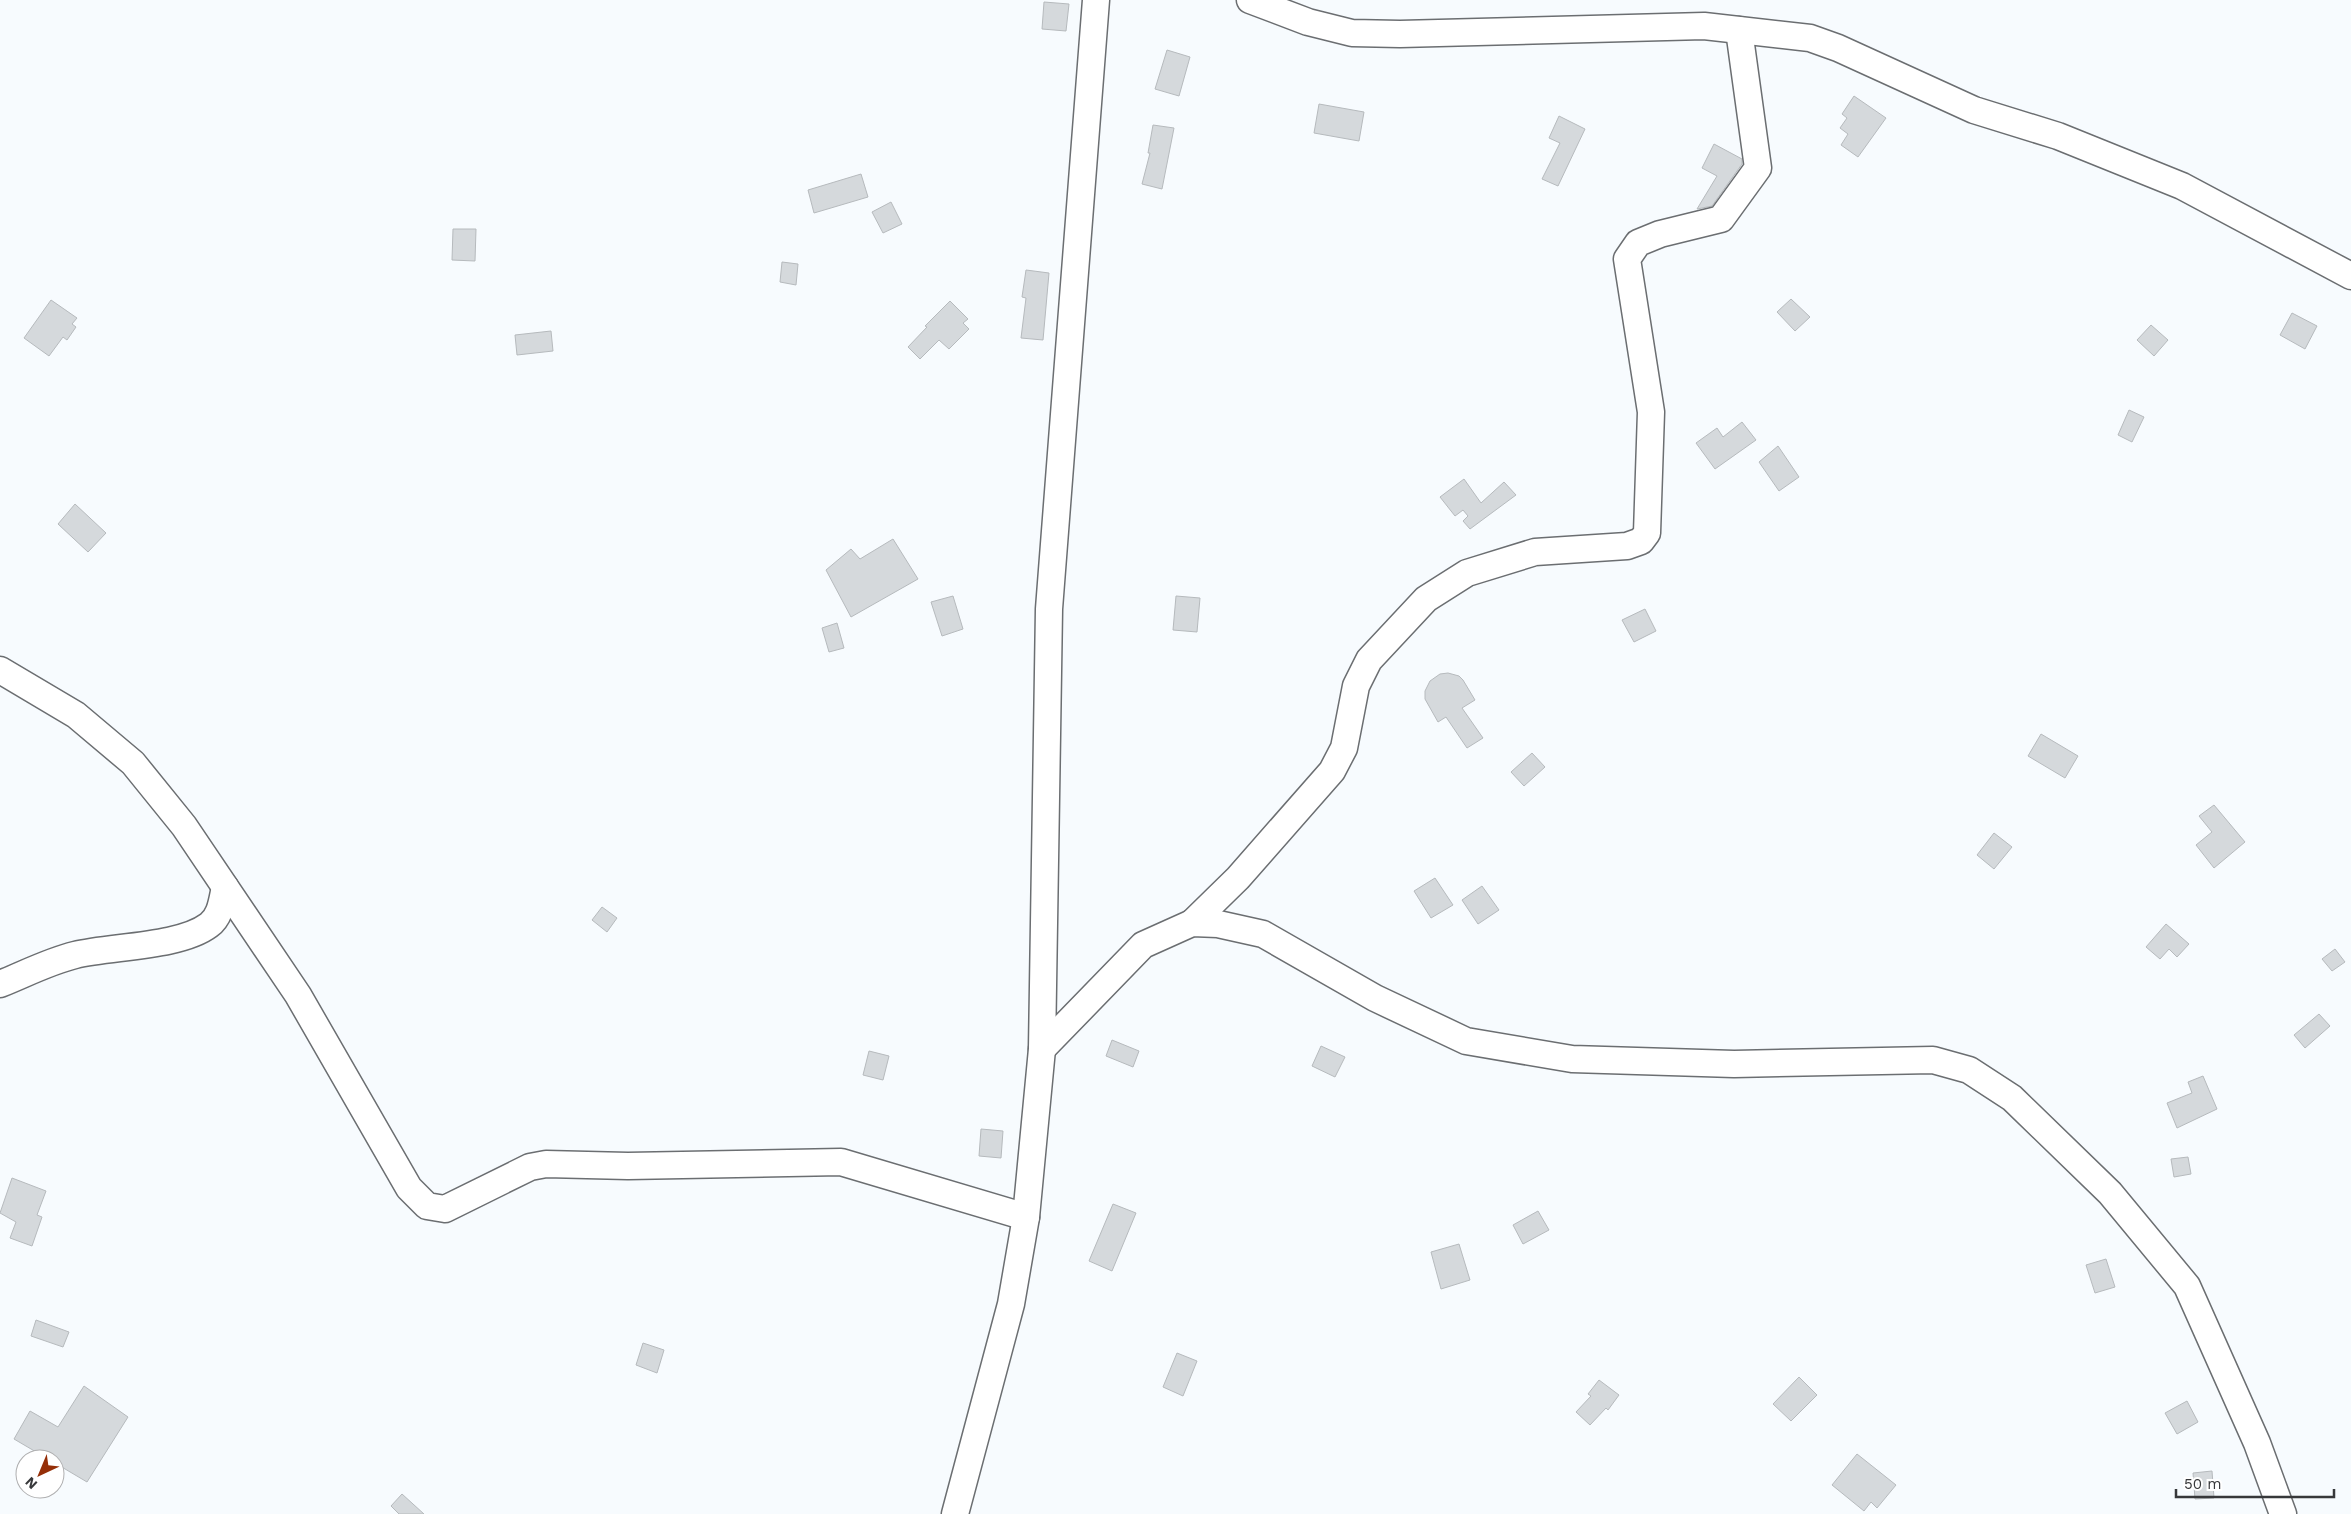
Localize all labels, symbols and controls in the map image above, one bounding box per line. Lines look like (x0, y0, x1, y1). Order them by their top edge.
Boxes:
north arrow (15, 1449, 65, 1499)
scale bar (2176, 1466, 2334, 1498)
text: N (22, 1474, 40, 1493)
text: 50 m (2184, 1475, 2221, 1493)

